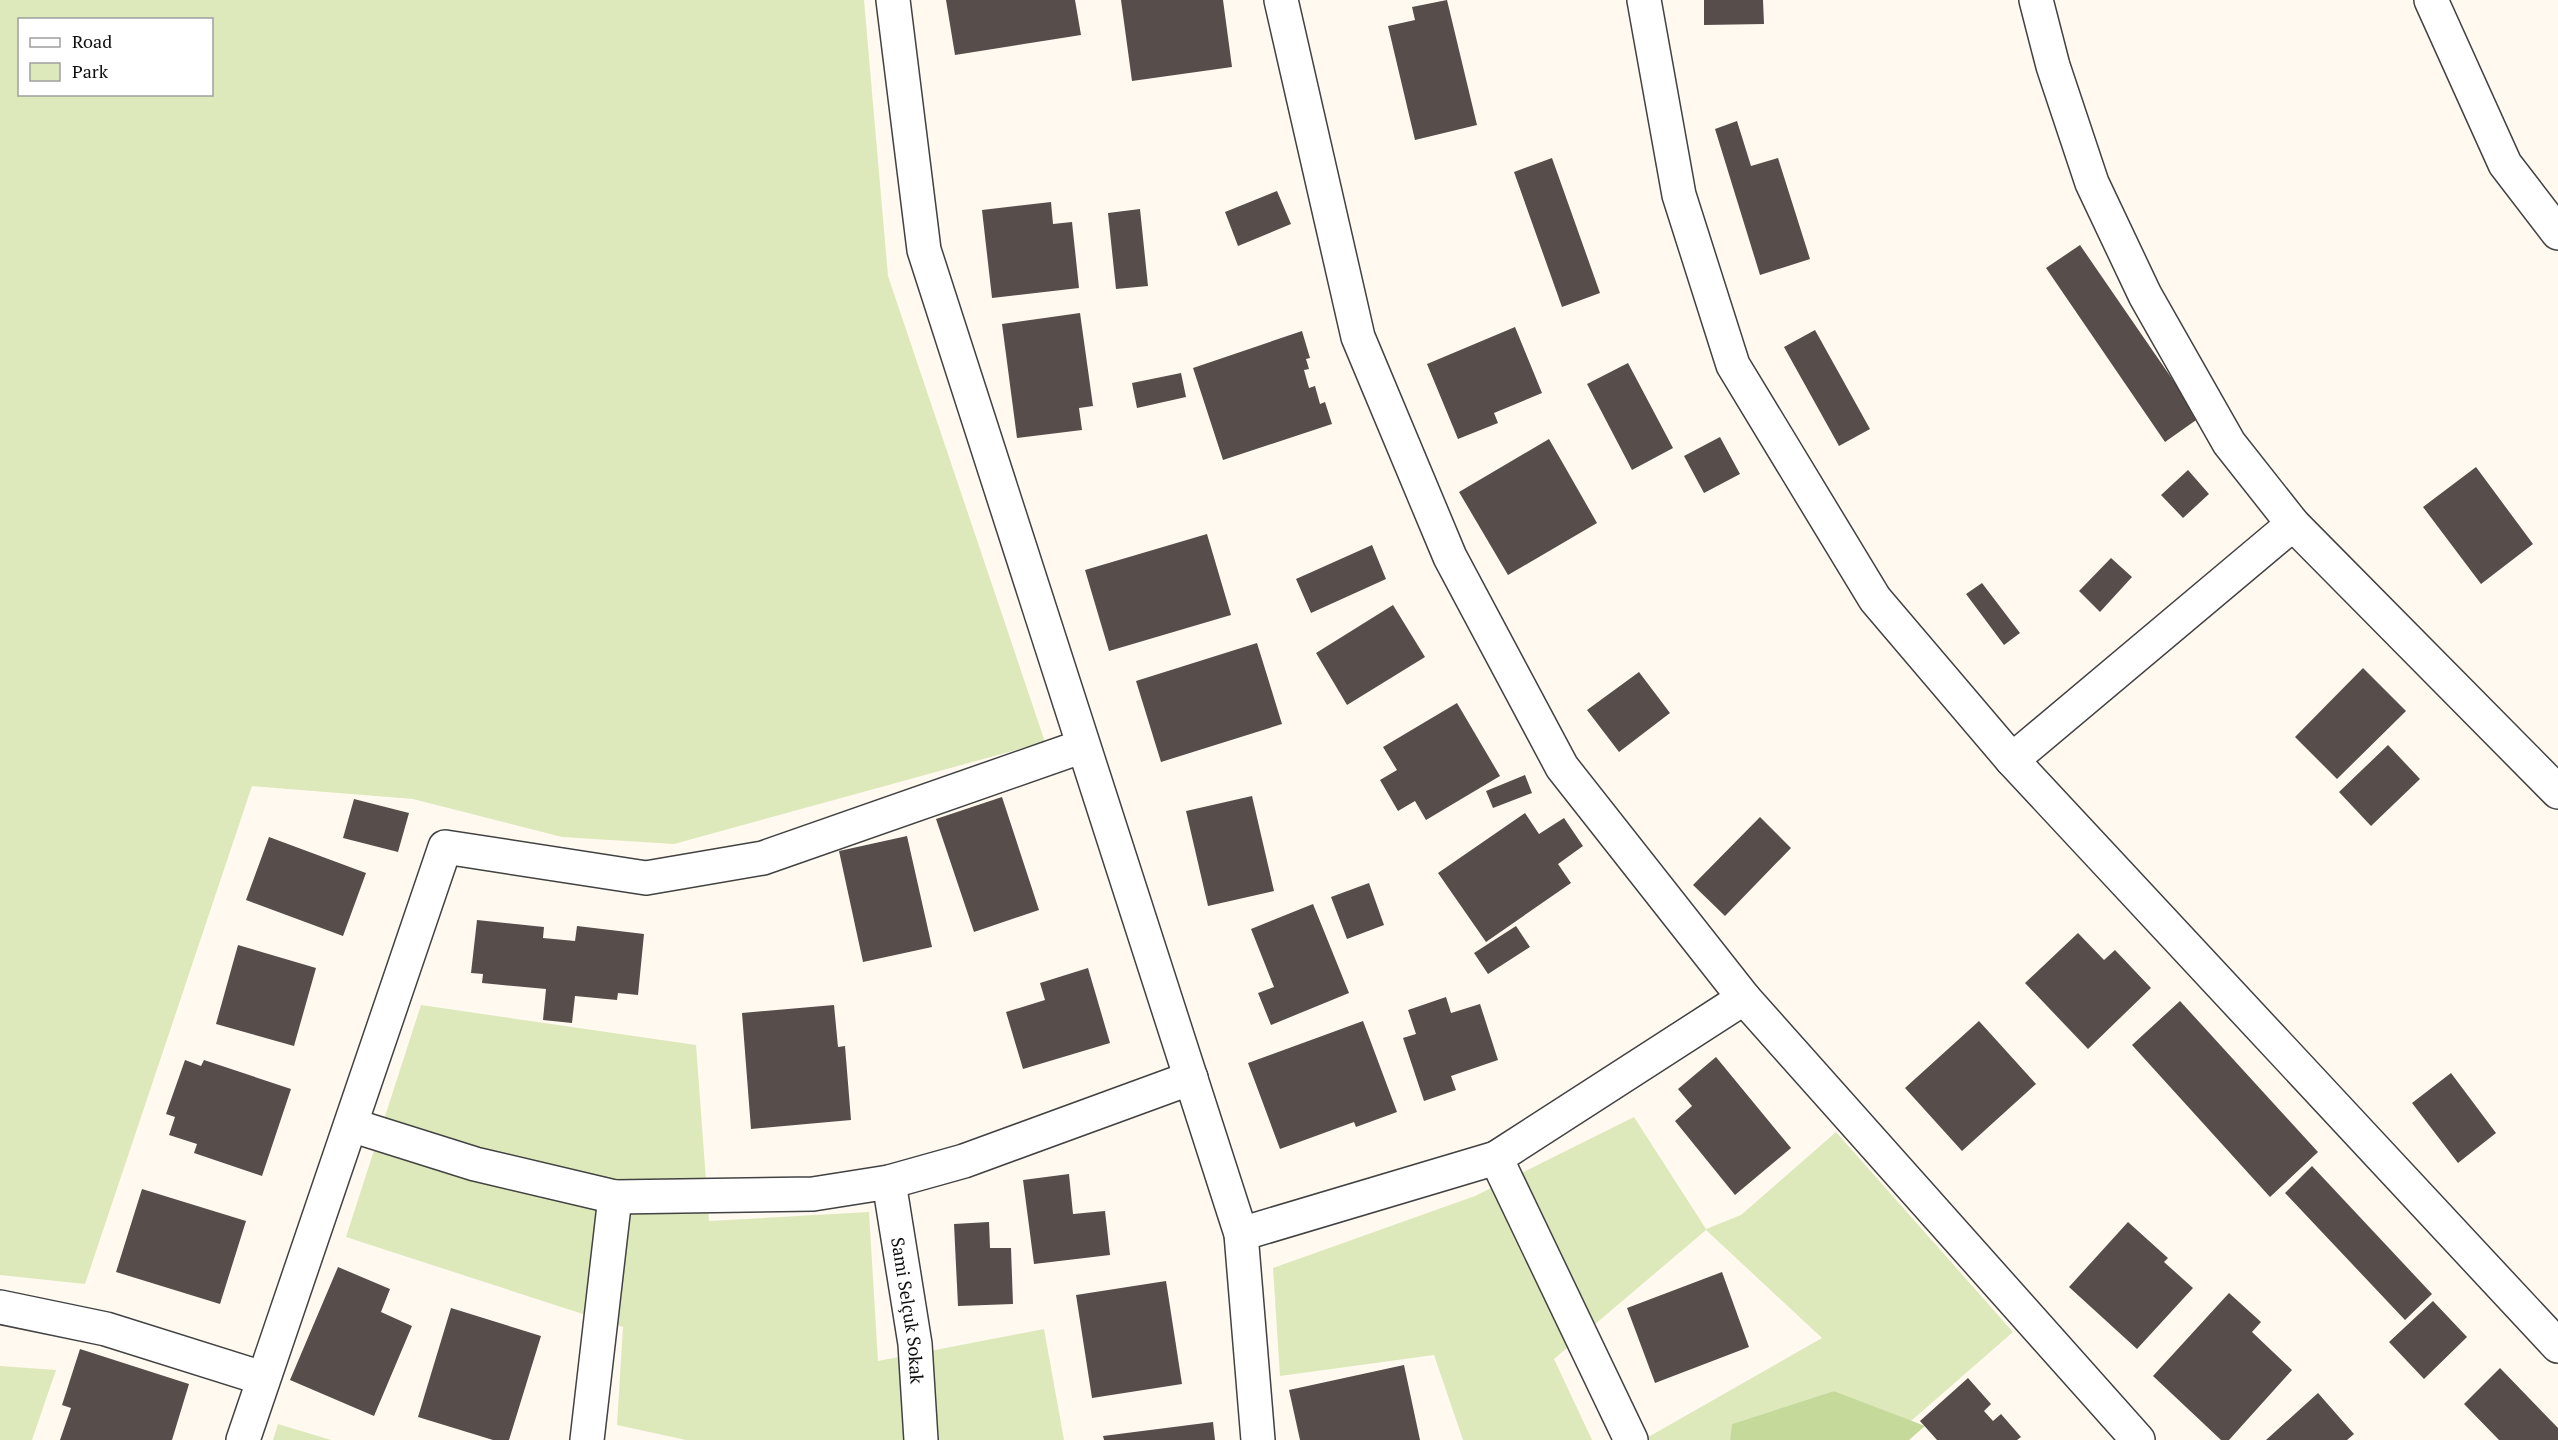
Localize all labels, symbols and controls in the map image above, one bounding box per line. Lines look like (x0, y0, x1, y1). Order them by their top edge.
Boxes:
legend (18, 18, 213, 96)
text: Road (72, 29, 112, 53)
text: Park (72, 59, 109, 83)
street label: Sami Selçuk Sokak (886, 1235, 930, 1385)

